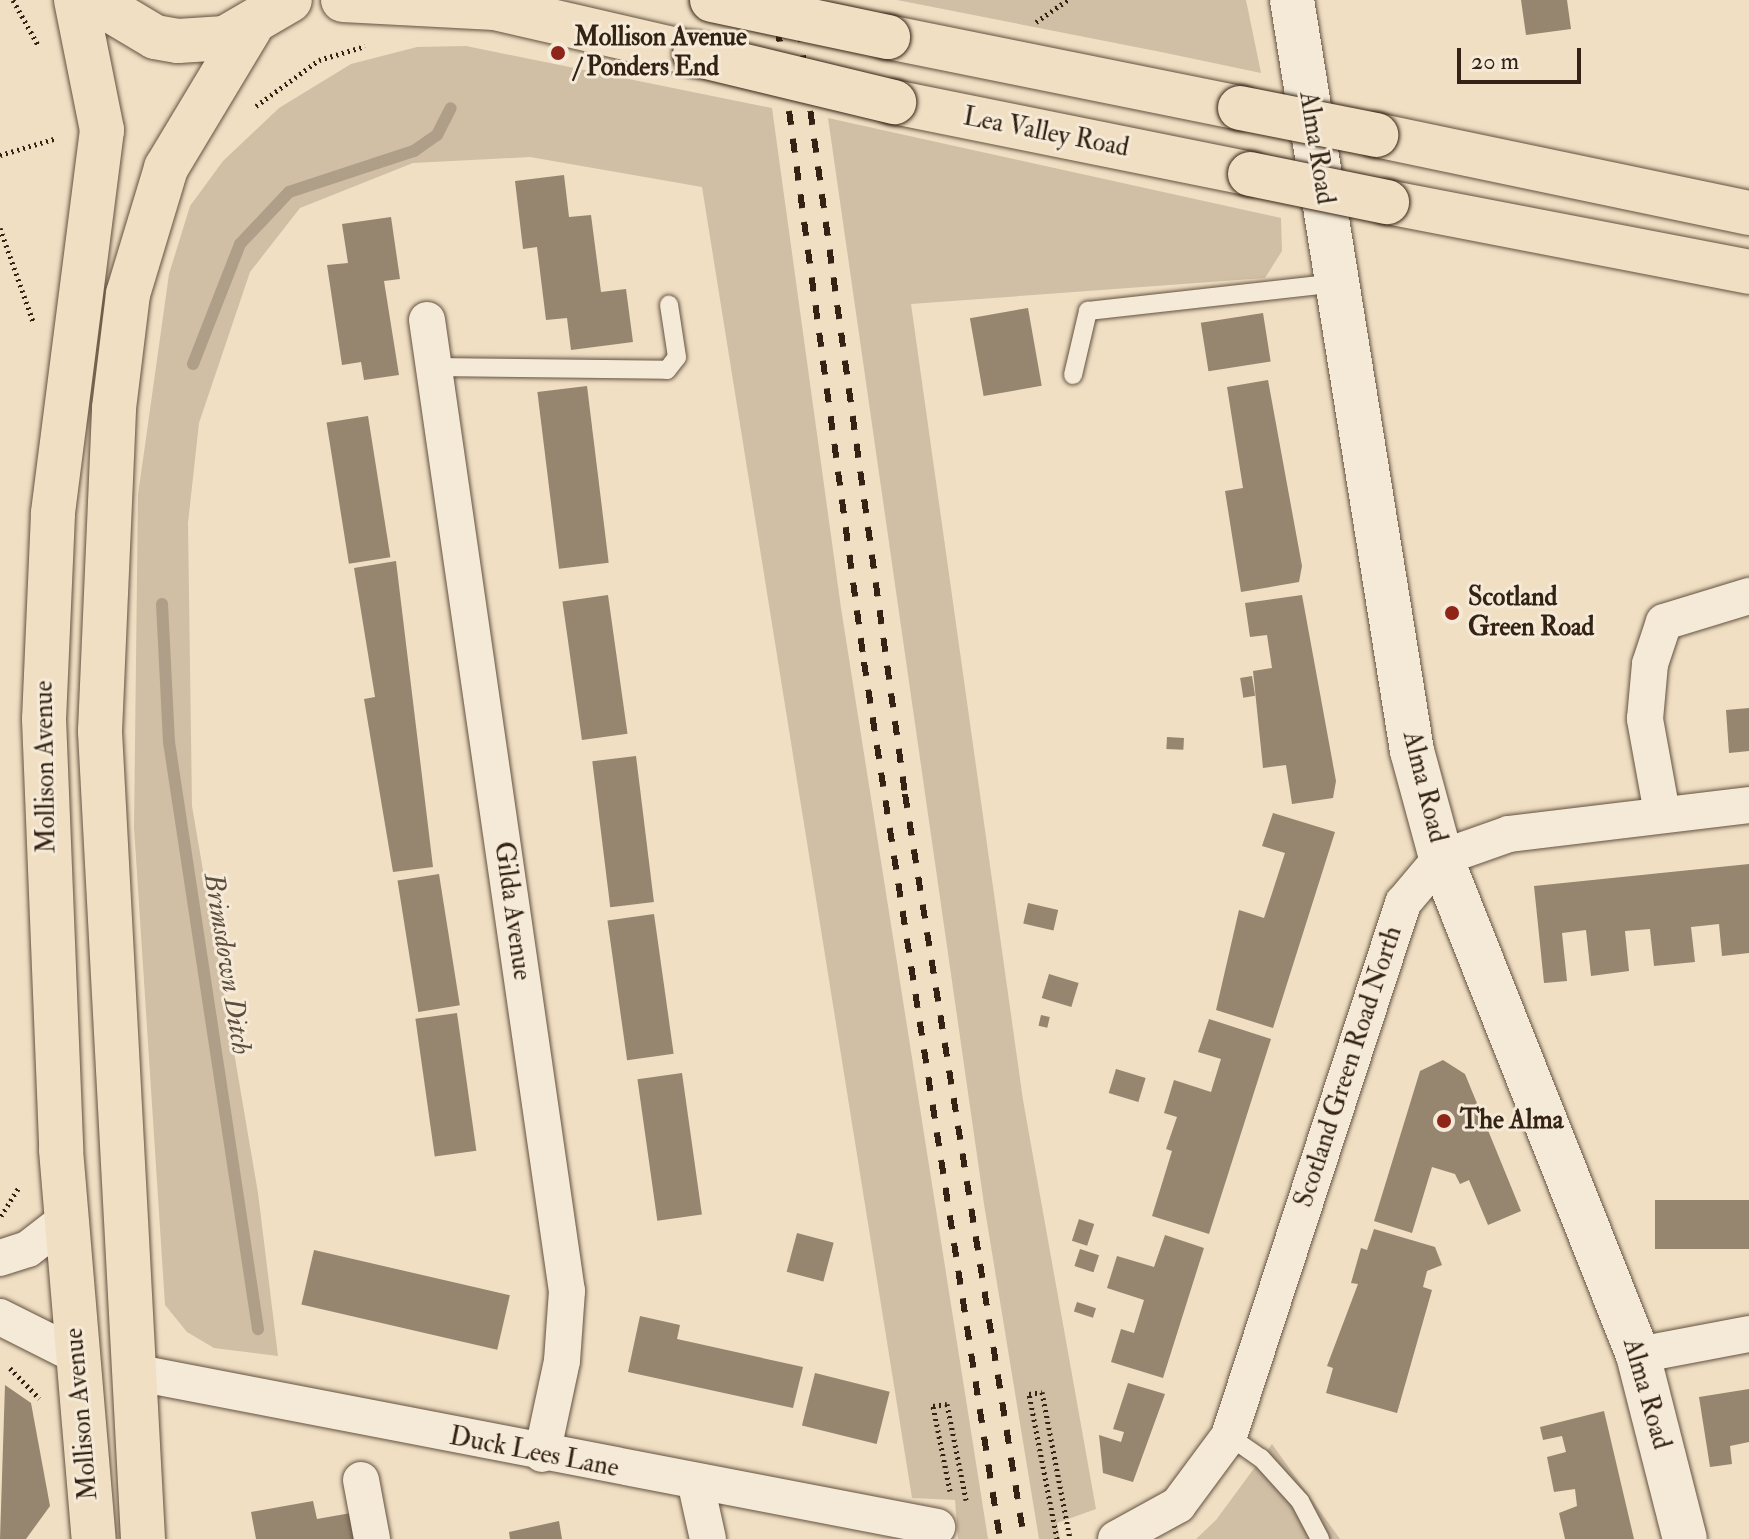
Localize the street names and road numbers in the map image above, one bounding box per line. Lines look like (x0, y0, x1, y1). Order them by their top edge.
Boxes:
street label: Alma Road (1292, 89, 1340, 207)
street label: Lea Valley Road (961, 102, 1131, 164)
street label: Mollison Avenue (29, 680, 63, 854)
street label: Alma Road (1395, 728, 1453, 846)
street label: Gilda Avenue (487, 840, 537, 982)
street label: Scotland Green Road North (1289, 923, 1409, 1211)
street label: Mollison Avenue (59, 1327, 105, 1501)
street label: Alma Road (1615, 1335, 1677, 1453)
street label: Duck Lees Lane (447, 1421, 621, 1485)

